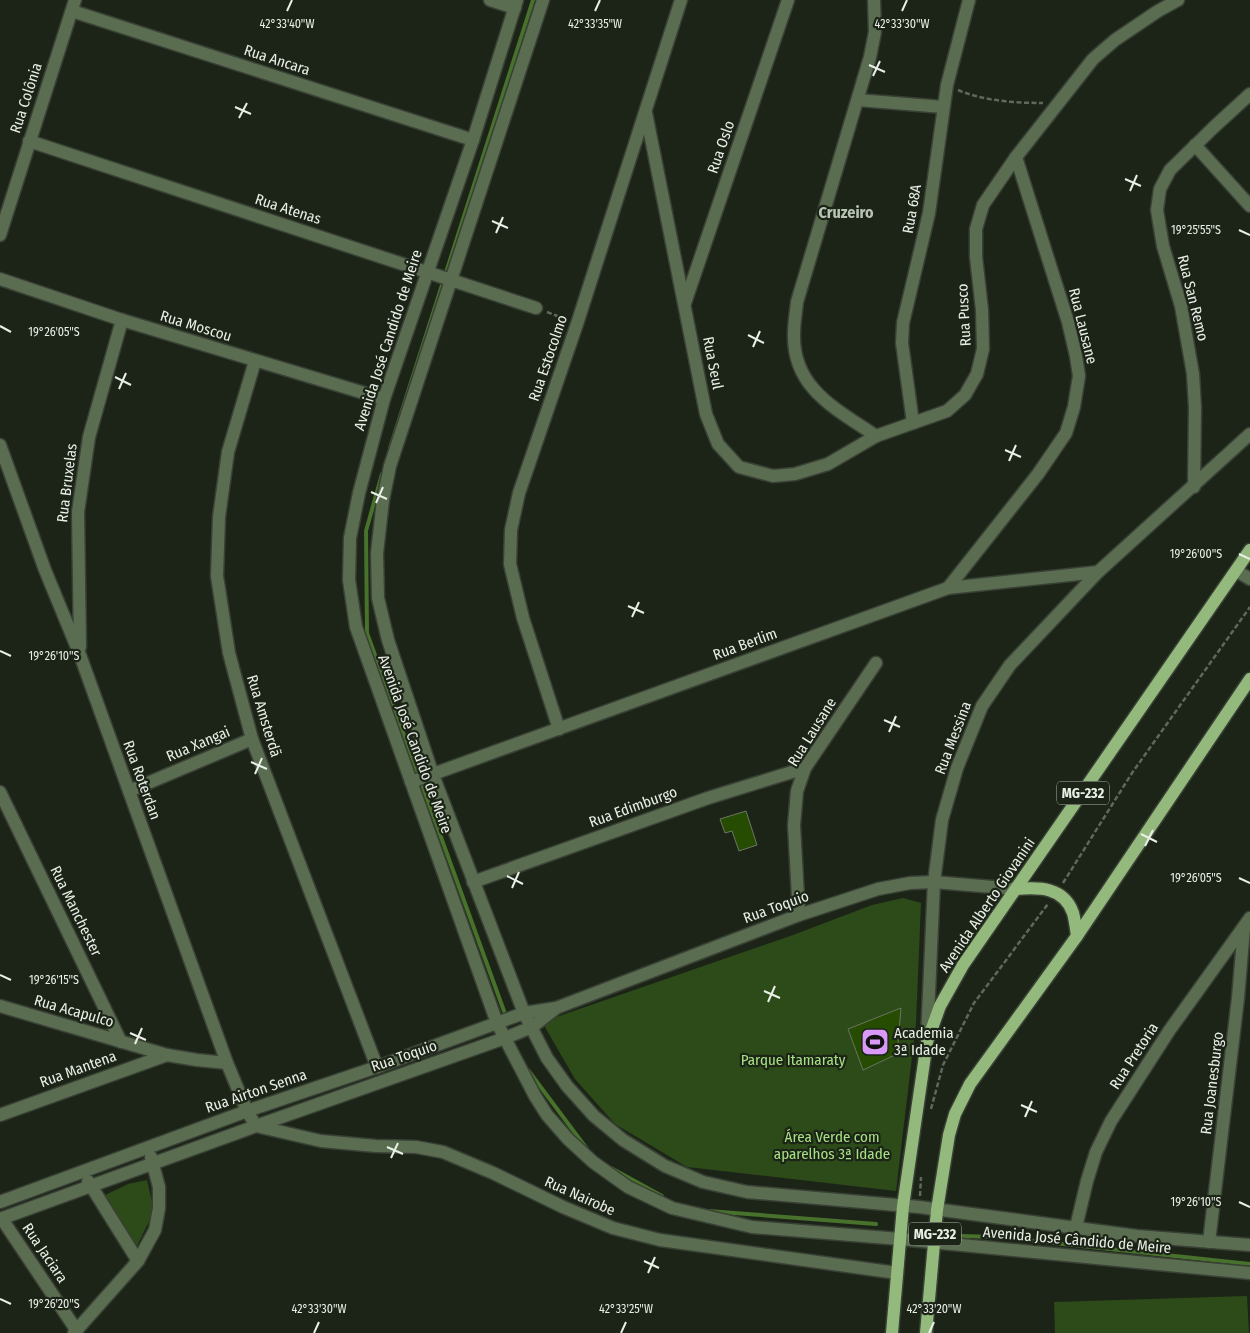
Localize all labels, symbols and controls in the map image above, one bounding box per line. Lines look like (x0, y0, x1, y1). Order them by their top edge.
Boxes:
text: 42°33'40"W (260, 17, 314, 31)
text: 42°33'35"W (568, 17, 622, 31)
text: 42°33'30"W (875, 17, 929, 31)
street label: Rua Ancara (242, 41, 312, 79)
street label: Rua Colônia (6, 61, 46, 135)
street label: Rua Oslo (704, 118, 738, 176)
street label: Rua 68A (899, 183, 925, 235)
street label: Rua Atenas (253, 190, 323, 228)
district label: Cruzeiro (818, 203, 874, 222)
text: 19°25'55"S (1171, 223, 1221, 237)
street label: Avenida José Candido de Meire (350, 247, 426, 433)
street label: Rua San Remo (1174, 253, 1212, 343)
street label: Rua Pusco (953, 283, 975, 347)
street label: Rua Lausane (1065, 286, 1101, 366)
street label: Rua Moscou (158, 307, 234, 345)
street label: Rua Estocolmo (525, 312, 571, 404)
text: 19°26'05"S (28, 325, 80, 339)
street label: Rua Seul (699, 335, 727, 391)
street label: Rua Bruxelas (53, 442, 81, 524)
text: 19°26'00"S (1170, 547, 1222, 561)
street label: Rua Berlim (710, 624, 780, 664)
text: 19°26'10"S (29, 649, 79, 663)
street label: Avenida José Candido de Meire (374, 652, 456, 836)
street label: Rua Amsterdã (243, 673, 285, 759)
street label: Rua Lausane (784, 694, 840, 770)
street label: Rua Messina (931, 699, 975, 777)
street label: Rua Xangai (164, 723, 232, 765)
street label: Rua Roterdan (119, 738, 165, 822)
road number: MG-232 (1057, 781, 1109, 804)
street label: Rua Edimburgo (586, 783, 680, 831)
street label: Avenida Alberto Giovanini (935, 834, 1039, 976)
street label: Rua Manchester (46, 863, 106, 960)
text: 19°26'05"S (1170, 871, 1222, 885)
street label: Rua Toquio (741, 887, 811, 927)
text: 19°26'15"S (29, 973, 79, 987)
street label: Rua Acapulco (32, 991, 116, 1031)
street label: Rua Pretoria (1106, 1019, 1162, 1093)
place label: Academia 3ª Idade (894, 1024, 954, 1059)
sports icon: Academia 3ª Idade (860, 1027, 890, 1057)
street label: Rua Joanesburgo (1197, 1031, 1227, 1135)
street label: Rua Toquio (369, 1036, 439, 1076)
street label: Rua Mantena (37, 1047, 119, 1091)
park label: Parque Itamaraty (741, 1051, 846, 1069)
street label: Rua Airton Senna (203, 1065, 309, 1117)
park label: Área Verde com aparelhos 3ª Idade (774, 1128, 890, 1163)
street label: Rua Nairobe (542, 1172, 618, 1220)
text: 19°26'10"S (1171, 1195, 1221, 1209)
street label: Rua Jaciara (19, 1220, 71, 1286)
road number: MG-232 (909, 1222, 961, 1246)
street label: Avenida José Cândido de Meire (982, 1223, 1172, 1257)
text: 19°26'20"S (28, 1297, 80, 1311)
text: 42°33'30"W (292, 1302, 346, 1316)
text: 42°33'25"W (599, 1302, 653, 1316)
text: 42°33'20"W (907, 1302, 961, 1316)

